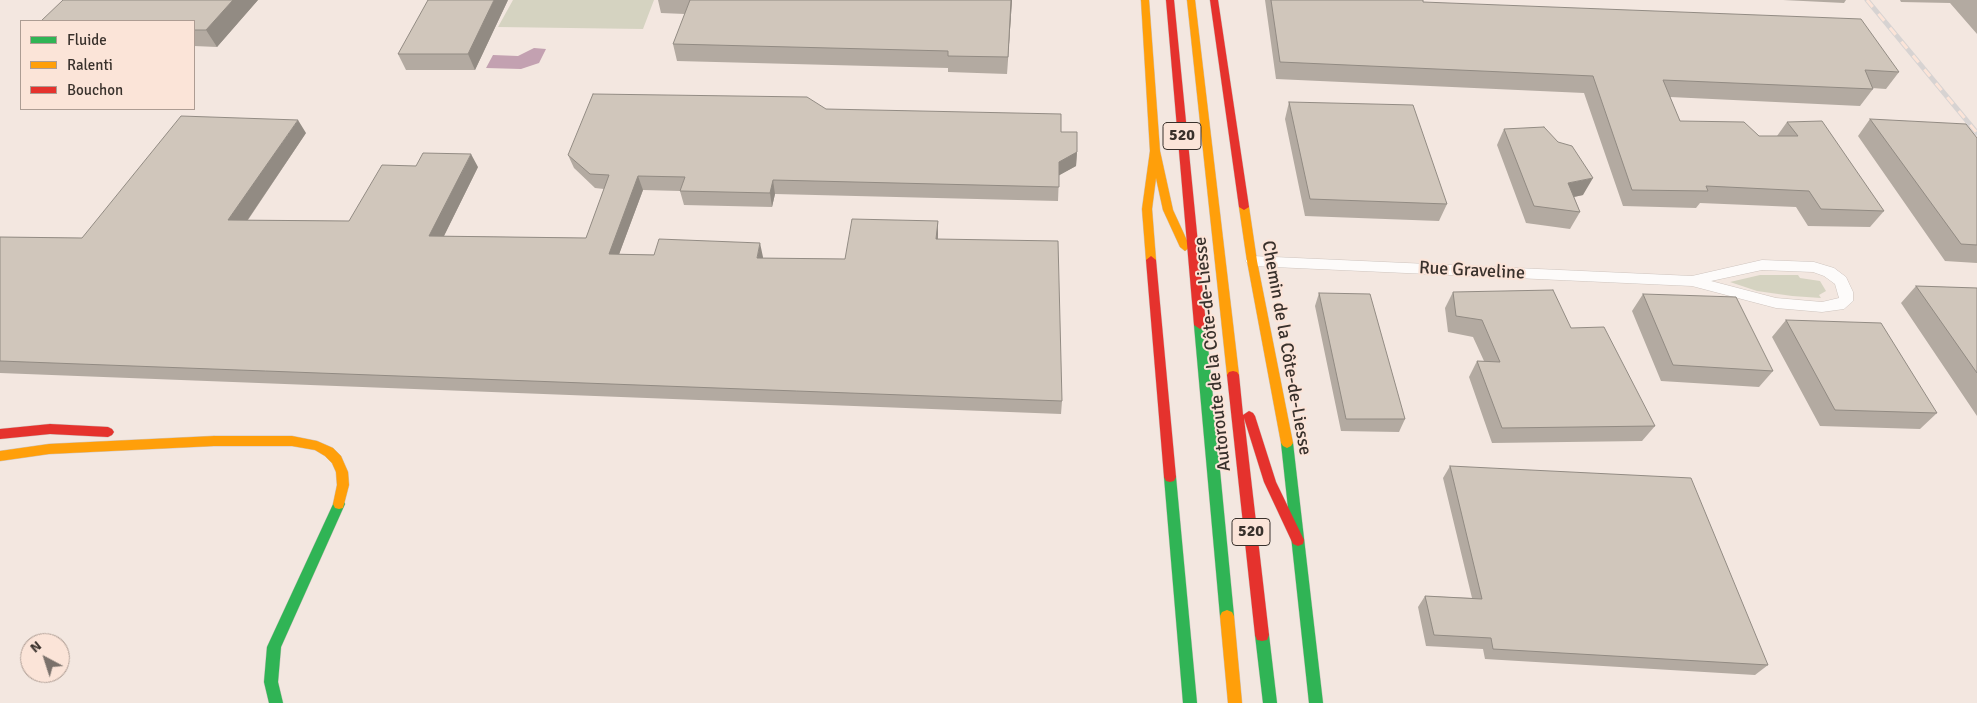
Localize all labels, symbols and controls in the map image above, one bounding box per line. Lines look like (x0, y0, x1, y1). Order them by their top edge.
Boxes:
legend (20, 20, 195, 110)
text: Fluide (67, 31, 107, 49)
text: Ralenti (67, 56, 113, 74)
text: Bouchon (67, 81, 123, 99)
road number: 520 (1163, 122, 1201, 150)
street label: Autoroute de la Côte-de-Liesse (1190, 236, 1236, 472)
street label: Chemin de la Côte-de-Liesse (1256, 239, 1316, 457)
street label: Rue Graveline (1419, 257, 1525, 285)
road number: 520 (1232, 518, 1270, 546)
north arrow (20, 633, 70, 683)
text: N (26, 637, 45, 657)

